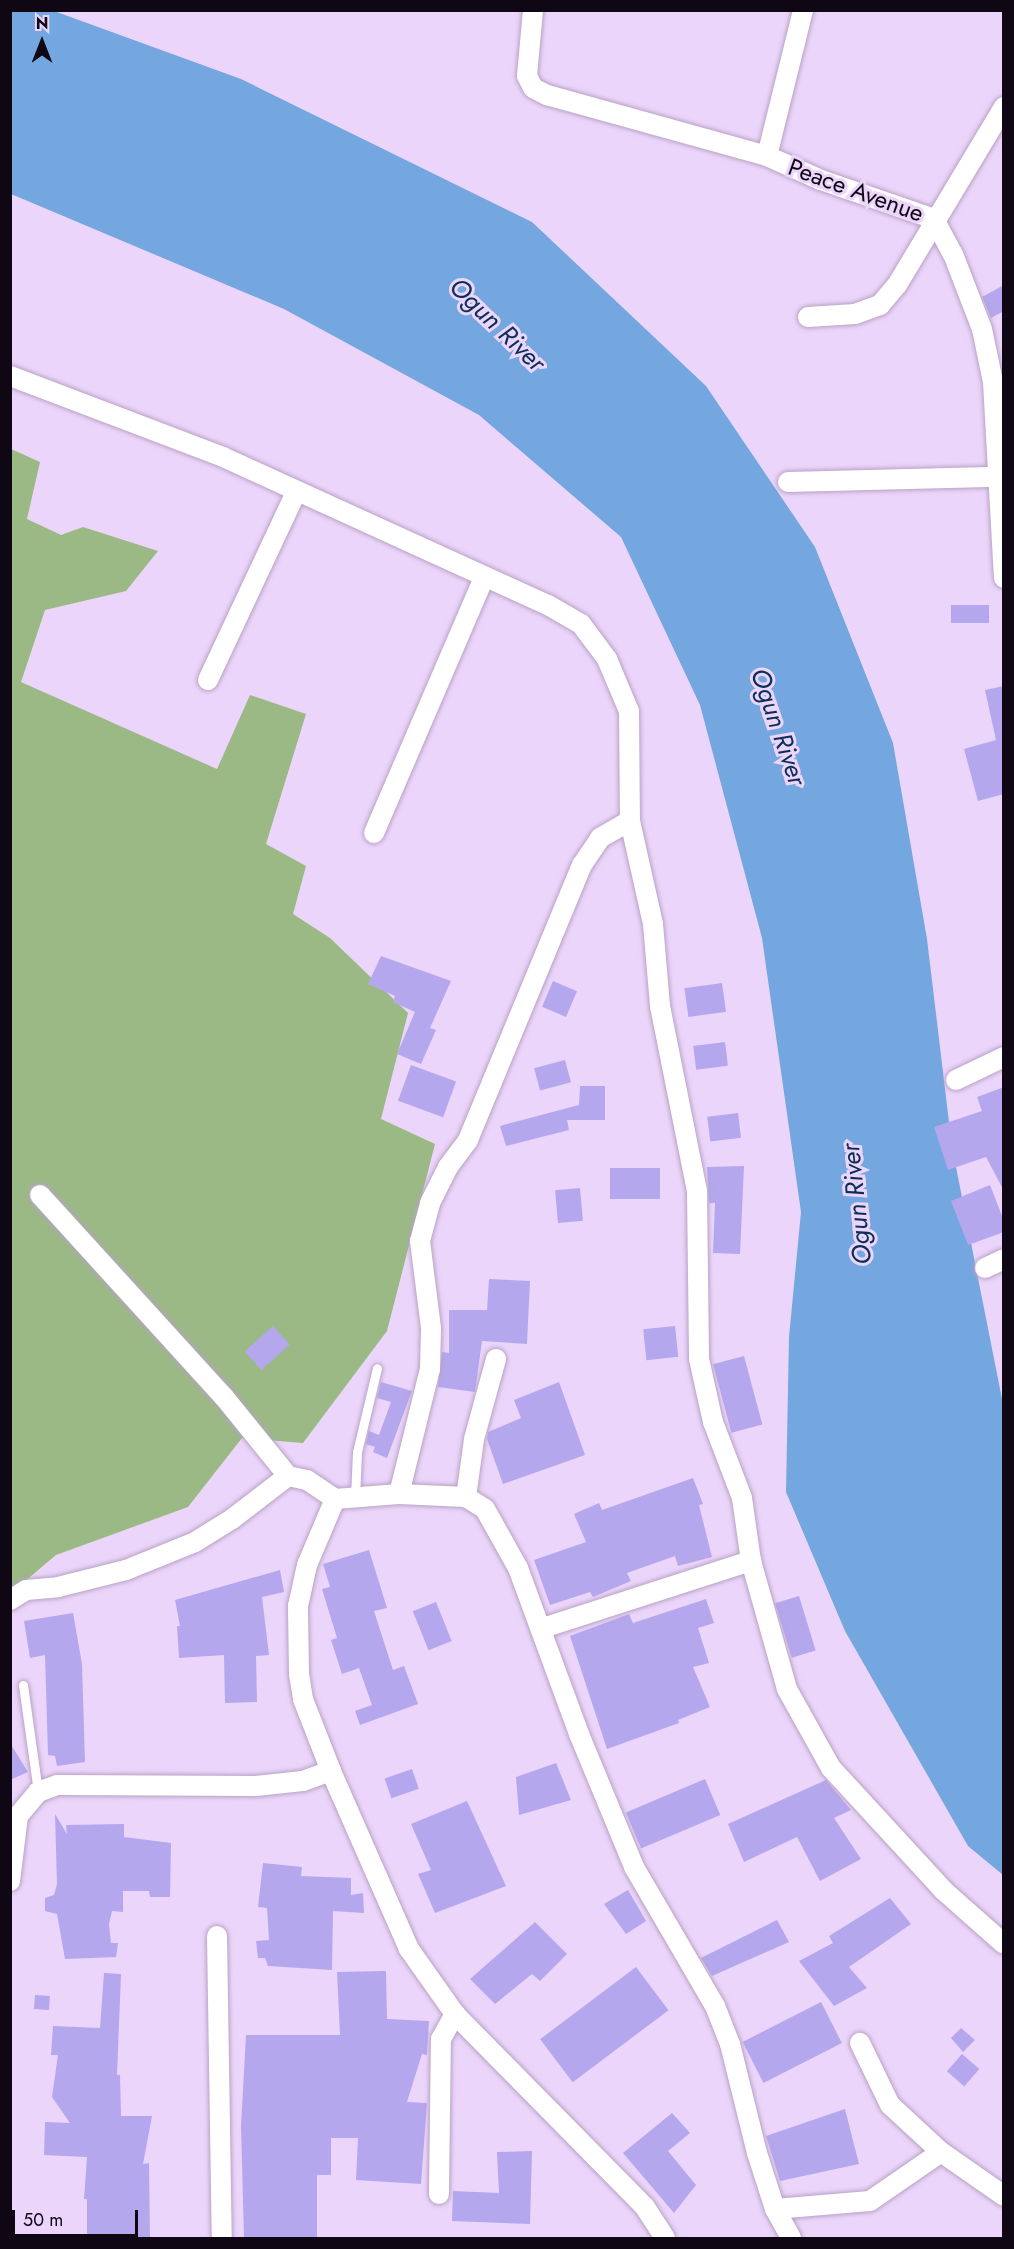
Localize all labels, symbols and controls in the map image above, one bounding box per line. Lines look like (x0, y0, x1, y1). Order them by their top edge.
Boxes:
north arrow (12, 12, 72, 72)
text: N (36, 12, 48, 35)
street label: Peace Avenue (784, 152, 928, 228)
water label: Ogun River (442, 272, 552, 378)
water label: Ogun River (743, 664, 813, 790)
water label: Ogun River (835, 1142, 879, 1266)
scale bar (15, 2198, 141, 2236)
text: 50 m (23, 2207, 63, 2233)

